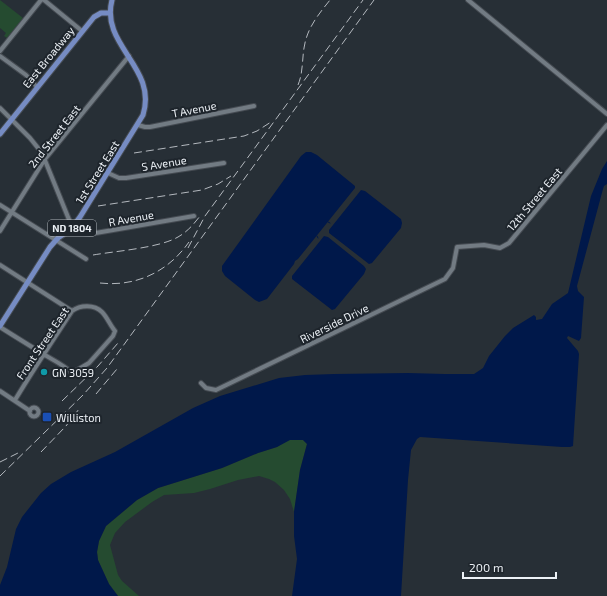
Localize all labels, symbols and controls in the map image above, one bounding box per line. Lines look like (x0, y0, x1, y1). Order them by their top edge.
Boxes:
street label: East Broadway (19, 24, 77, 90)
street label: T Avenue (171, 98, 218, 120)
street label: 2nd Street East (25, 102, 83, 170)
street label: 1st Street East (73, 138, 121, 206)
street label: S Avenue (141, 153, 187, 173)
street label: 12th Street East (504, 165, 564, 233)
street label: R Avenue (107, 208, 155, 228)
road number: ND 1804 (48, 220, 96, 236)
street label: Riverside Drive (298, 301, 371, 345)
street label: Front Street East (13, 304, 71, 382)
place label: GN 3059 (52, 366, 94, 379)
marker: GN 3059 (39, 367, 49, 377)
marker: Williston (41, 411, 53, 423)
place label: Williston (56, 411, 101, 424)
scale bar (463, 554, 556, 580)
text: 200 m (469, 560, 503, 574)

